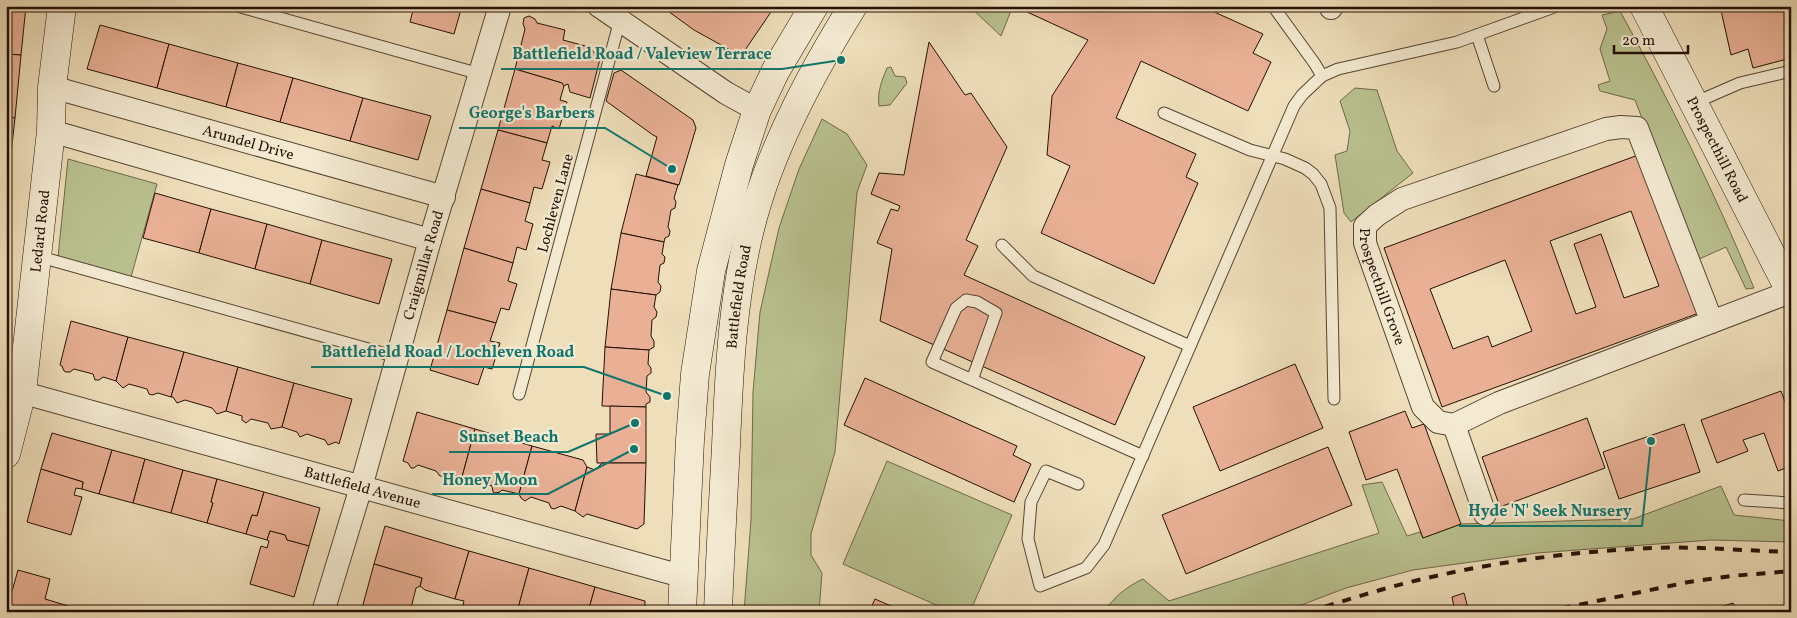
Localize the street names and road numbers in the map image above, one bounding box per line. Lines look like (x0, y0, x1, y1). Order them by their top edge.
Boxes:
street label: Prospecthill Road (1680, 93, 1752, 207)
street label: Arundel Drive (200, 121, 296, 166)
street label: Lochleven Lane (533, 151, 580, 255)
street label: Ledard Road (26, 189, 56, 274)
street label: Craigmillar Road (399, 208, 450, 323)
street label: Prospecthill Grove (1353, 228, 1409, 348)
street label: Battlefield Road (722, 243, 758, 350)
street label: Battlefield Avenue (301, 462, 423, 515)

